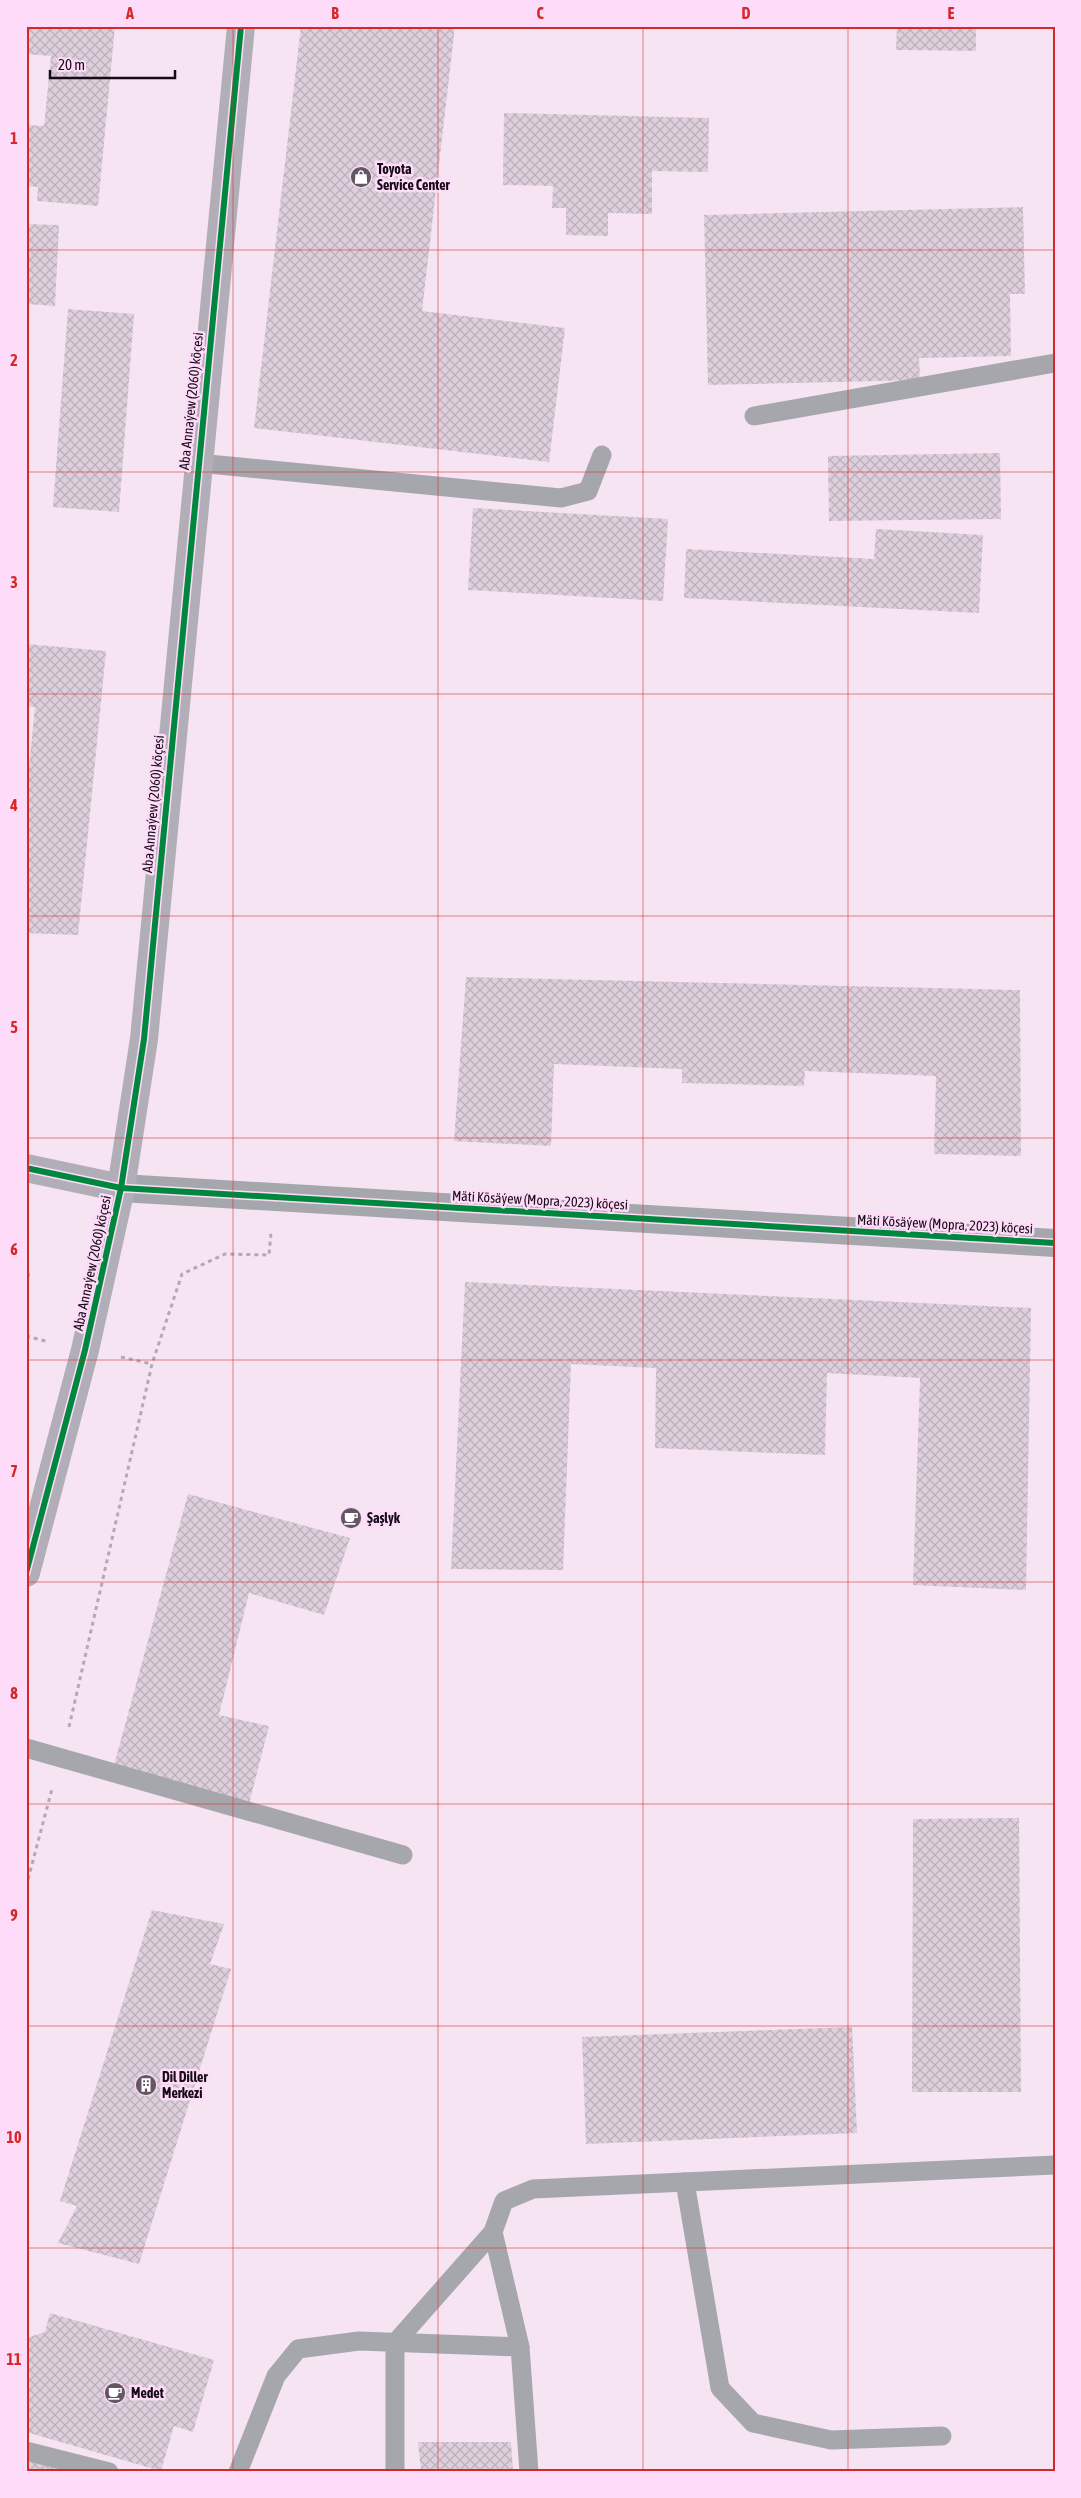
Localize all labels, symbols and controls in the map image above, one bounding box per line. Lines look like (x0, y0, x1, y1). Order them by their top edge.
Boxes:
text: A (125, 4, 134, 22)
text: B (331, 4, 339, 22)
text: C (536, 4, 544, 22)
text: D (742, 4, 751, 22)
text: E (948, 4, 955, 22)
scale bar (50, 48, 175, 80)
text: 20 m (58, 56, 85, 73)
text: 1 (10, 129, 18, 147)
place label: Toyota Service Center (377, 161, 451, 193)
shop icon: Toyota Service Center (349, 165, 373, 189)
street label: Aba Annaýew (2060) köçesi (176, 331, 206, 471)
text: 2 (10, 351, 18, 369)
text: 3 (10, 573, 18, 591)
street label: Aba Annaýew (2060) köçesi (139, 735, 167, 873)
text: 4 (9, 796, 18, 814)
text: 5 (10, 1018, 18, 1036)
street label: Mäti Kösäýew (Mopra, 2023) köçesi (452, 1187, 628, 1213)
street label: Aba Annaýew (2060) köçesi (70, 1194, 114, 1332)
street label: Mäti Kösäýew (Mopra, 2023) köçesi (857, 1211, 1033, 1237)
text: 6 (10, 1240, 18, 1258)
text: 7 (10, 1462, 18, 1480)
cafe icon: Şaşlyk (339, 1506, 363, 1530)
place label: Şaşlyk (367, 1510, 401, 1526)
text: 8 (10, 1684, 18, 1702)
text: 9 (10, 1906, 18, 1924)
place label: Dil Diller Merkezi (162, 2069, 208, 2101)
building icon: Dil Diller Merkezi (134, 2073, 158, 2097)
text: 10 (6, 2128, 22, 2146)
text: 11 (6, 2350, 22, 2368)
cafe icon: Medet (103, 2381, 127, 2405)
place label: Medet (131, 2385, 164, 2401)

